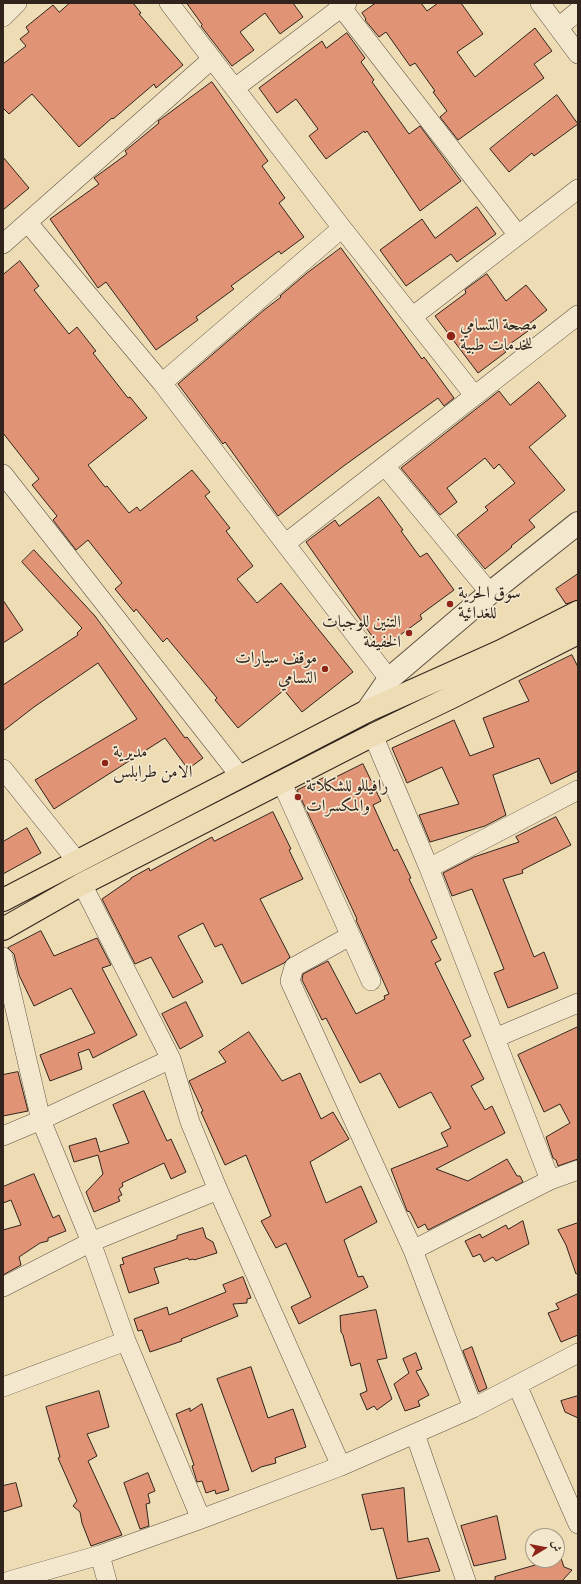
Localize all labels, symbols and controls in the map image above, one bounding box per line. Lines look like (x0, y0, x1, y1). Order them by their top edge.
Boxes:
place label: مصحة التسامي للخدمات طبية (460, 316, 537, 356)
marker: مصحة التسامي للخدمات طبية (445, 330, 457, 342)
place label: سوق الحرية للغدائية (458, 584, 521, 624)
marker: سوق الحرية للغدائية (445, 599, 455, 609)
place label: التنين للوجبات الخفيفة (322, 613, 401, 653)
marker: التنين للوجبات الخفيفة (404, 628, 414, 638)
place label: موقف سيارات التسامي (235, 649, 317, 689)
marker: موقف سيارات التسامي (320, 664, 330, 674)
place label: مديرية الامن طرابلس (113, 743, 192, 783)
marker: مديرية الامن طرابلس (100, 758, 110, 768)
place label: رافيللو للشكلاتة والمكسرات (306, 777, 388, 817)
marker: رافيللو للشكلاتة والمكسرات (293, 792, 303, 802)
north arrow (525, 1528, 565, 1568)
text: ش (549, 1539, 564, 1553)

